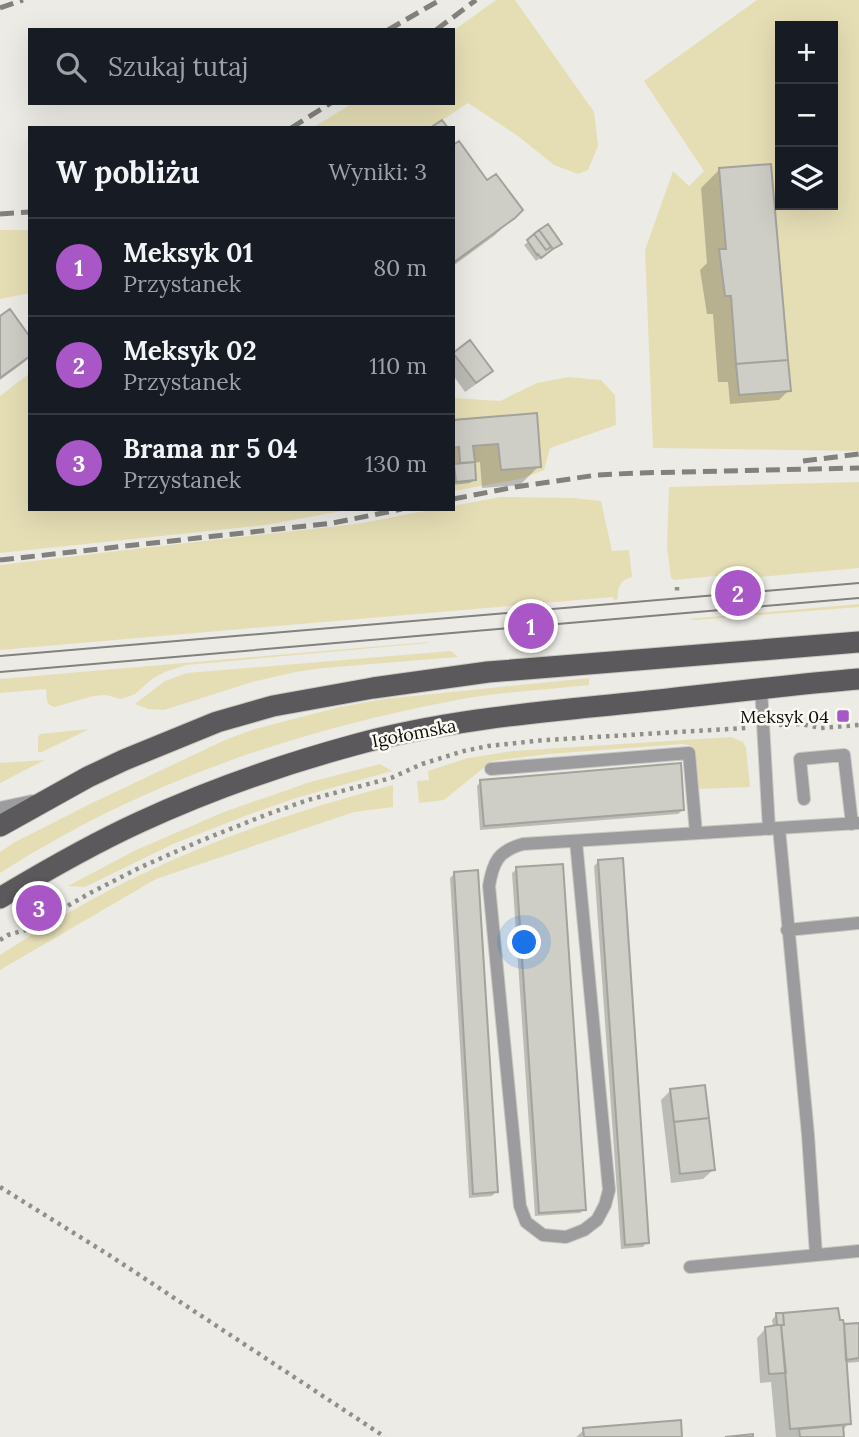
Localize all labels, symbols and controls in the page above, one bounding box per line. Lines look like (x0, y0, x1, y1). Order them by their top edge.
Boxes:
map controls (775, 21, 838, 210)
button: + (775, 21, 838, 84)
search box (28, 28, 455, 105)
icon: search (52, 48, 90, 86)
text: Szukaj tutaj (108, 50, 248, 83)
button: − (775, 84, 838, 147)
button: layers (775, 147, 838, 210)
text: W pobliżu (56, 153, 199, 191)
text: Wyniki: 3 (329, 157, 427, 186)
text: Meksyk 01 (123, 236, 253, 269)
text: 1 (74, 253, 84, 282)
text: 80 m (373, 253, 427, 282)
text: Przystanek (123, 269, 241, 298)
text: Meksyk 02 (123, 334, 257, 367)
text: 2 (73, 351, 85, 380)
text: 110 m (369, 351, 427, 380)
text: Przystanek (123, 367, 241, 396)
text: Brama nr 5 04 (123, 432, 298, 465)
text: 3 (73, 449, 85, 478)
text: 130 m (365, 449, 427, 478)
text: Przystanek (123, 465, 241, 494)
pin: 2 (715, 567, 761, 619)
pin: 1 (508, 600, 554, 652)
place label: Meksyk 04 (740, 705, 829, 728)
marker: Meksyk 04 (835, 708, 851, 724)
street label: Igołomska (370, 714, 458, 752)
pin: 3 (16, 882, 62, 934)
your location (507, 925, 541, 959)

